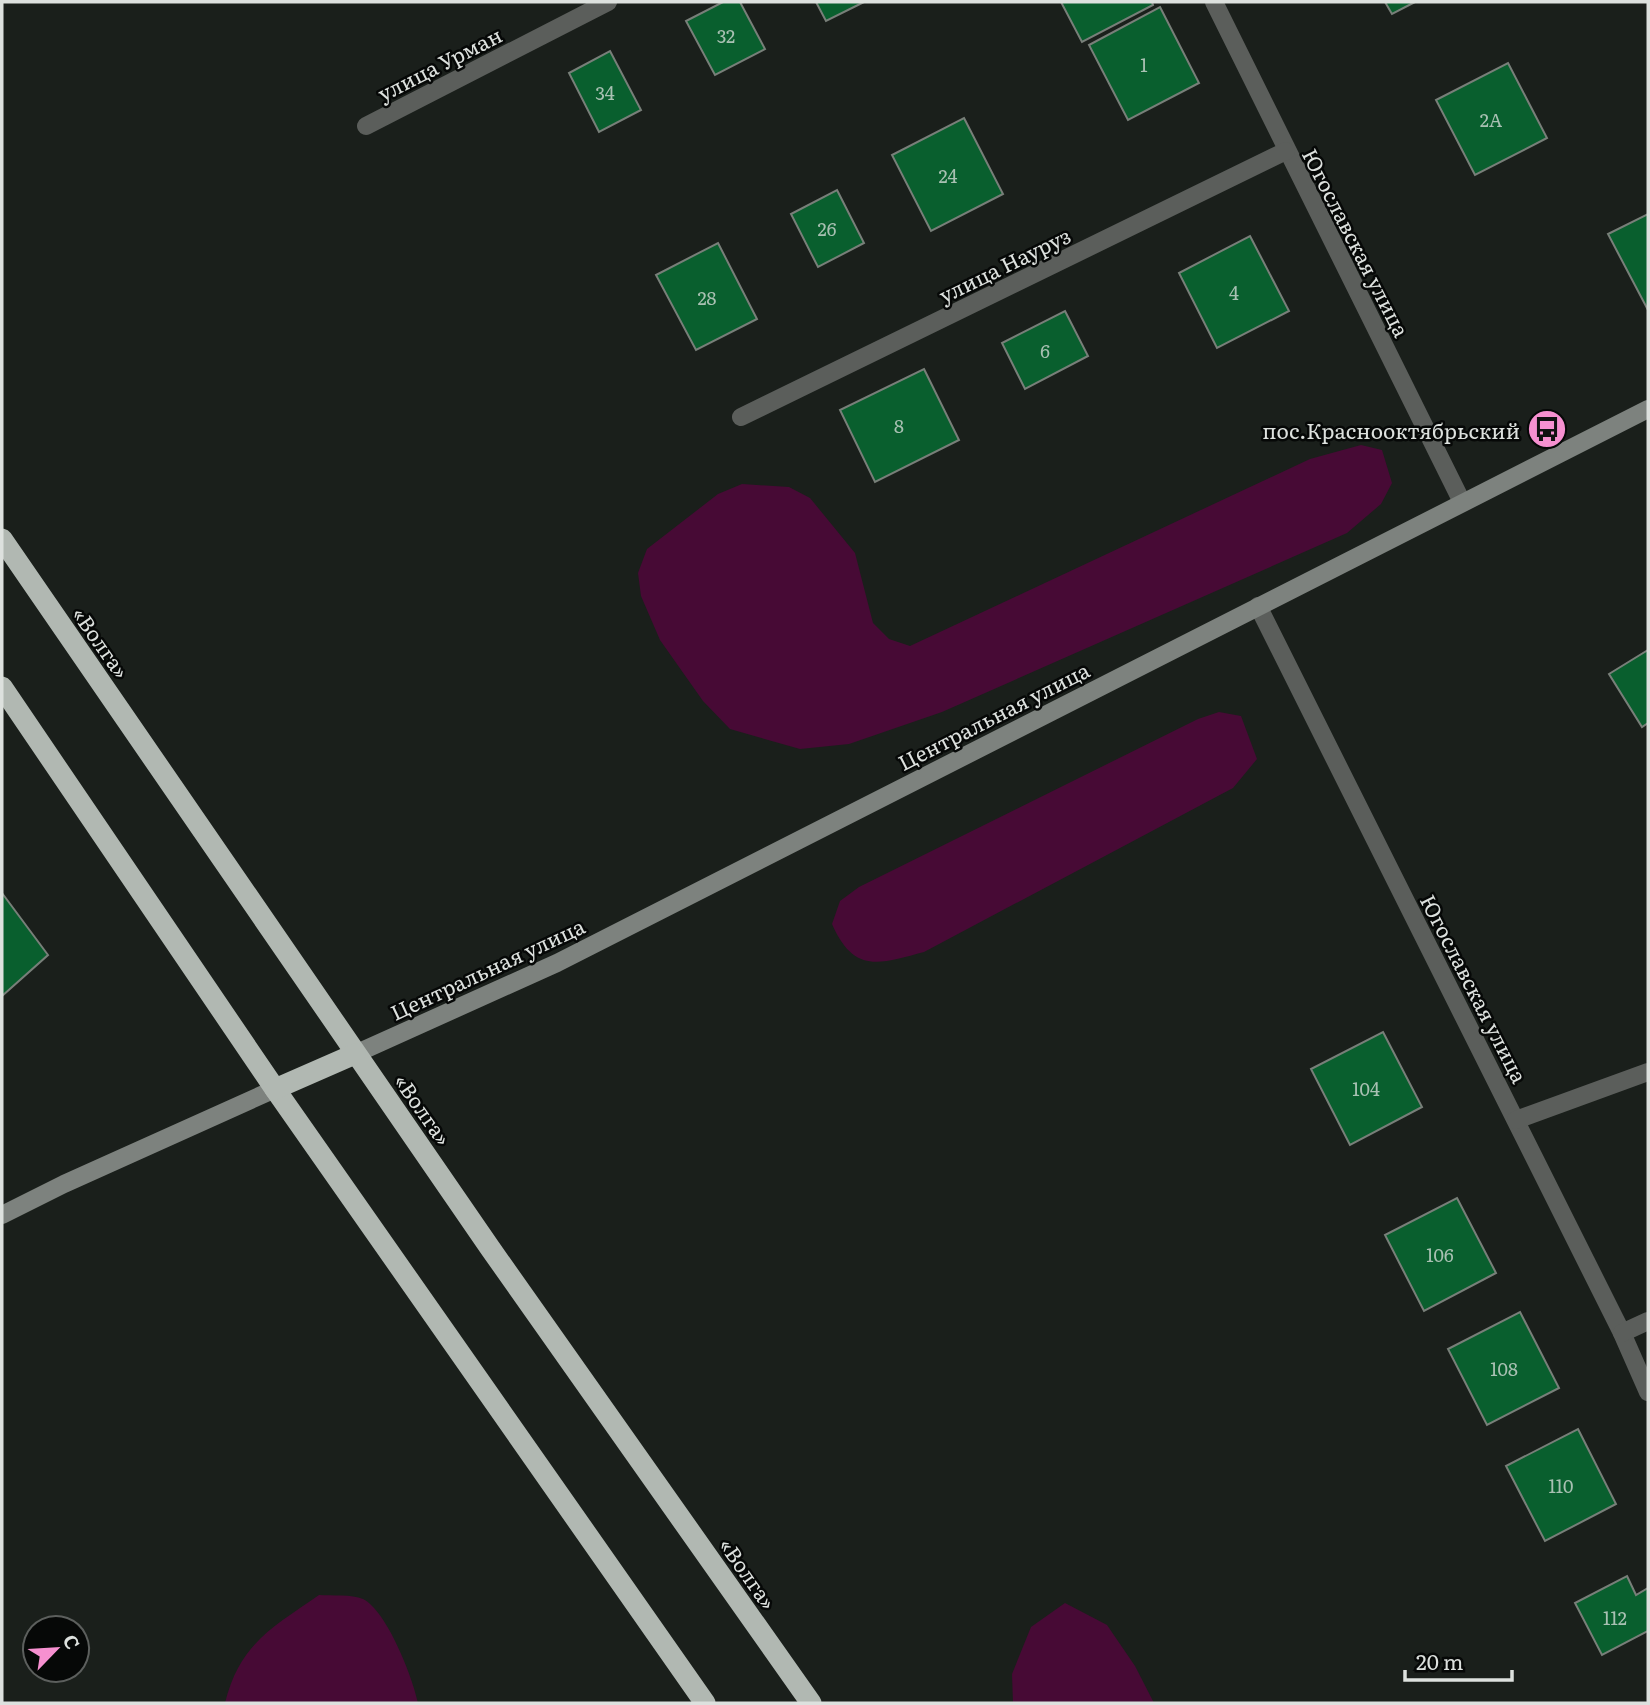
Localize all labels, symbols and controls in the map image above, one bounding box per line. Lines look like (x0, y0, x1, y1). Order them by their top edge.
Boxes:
street label: улица Урман (371, 18, 507, 108)
house number: 32 (717, 22, 735, 49)
house number: 1 (1140, 51, 1148, 78)
house number: 34 (595, 79, 615, 106)
house number: 2А (1480, 106, 1502, 133)
street label: Югославская улица (1296, 142, 1418, 342)
house number: 24 (938, 162, 958, 189)
house number: 26 (818, 215, 837, 242)
street label: улица Науруз (933, 219, 1075, 309)
house number: 4 (1229, 279, 1239, 306)
house number: 28 (697, 284, 717, 311)
house number: 6 (1040, 337, 1050, 364)
bus stop icon: пос.Краснооктябрьский (1526, 408, 1568, 450)
house number: 8 (894, 412, 904, 439)
place label: пос.Краснооктябрьский (1262, 414, 1520, 445)
street label: «Волга» (66, 600, 138, 684)
street label: Центральная улица (892, 653, 1095, 777)
street label: Югославская улица (1414, 888, 1536, 1088)
street label: Центральная улица (385, 909, 590, 1027)
street label: «Волга» (388, 1067, 460, 1151)
house number: 104 (1352, 1075, 1380, 1102)
house number: 106 (1426, 1241, 1454, 1268)
house number: 108 (1490, 1355, 1518, 1382)
house number: 110 (1548, 1472, 1574, 1499)
street label: «Волга» (713, 1531, 785, 1615)
house number: 112 (1603, 1604, 1627, 1631)
north arrow (21, 1614, 91, 1684)
text: С (57, 1629, 88, 1653)
scale bar (1405, 1638, 1512, 1682)
text: 20 m (1416, 1645, 1463, 1676)

